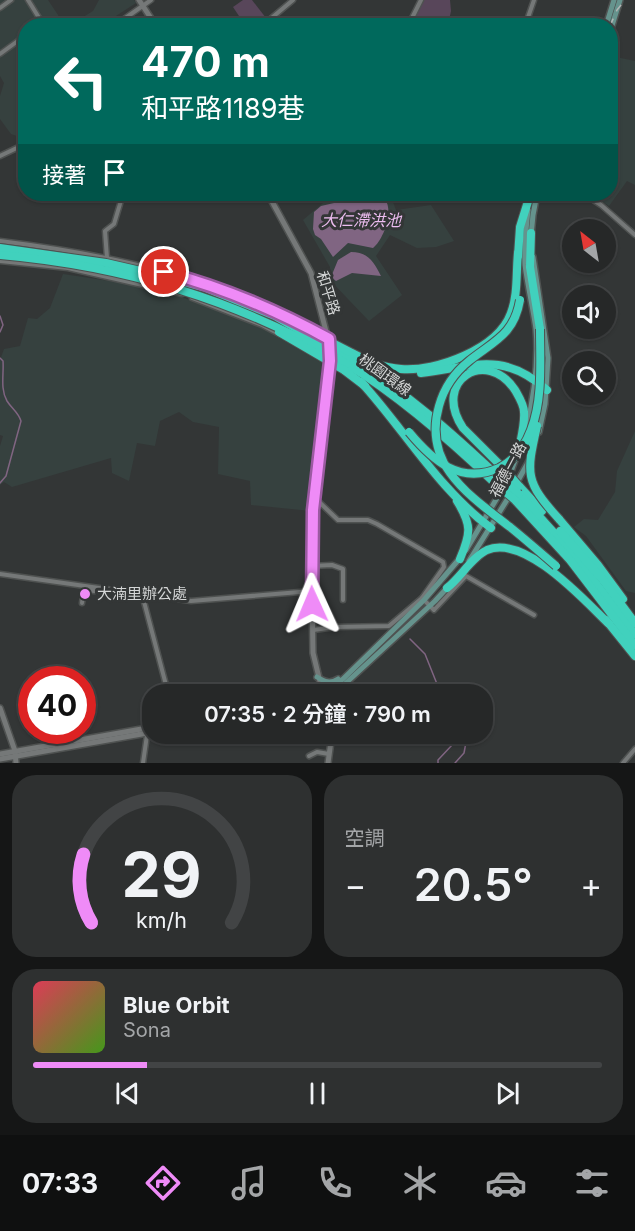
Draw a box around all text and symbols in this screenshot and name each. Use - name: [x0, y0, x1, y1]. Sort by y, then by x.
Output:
- text: 470 m: [141, 36, 270, 87]
- icon: left: [42, 42, 120, 120]
- text: 和平路1189巷: [141, 92, 304, 125]
- icon: arrive: [98, 156, 131, 189]
- text: 接著: [42, 162, 86, 188]
- water label: 大仁滯洪池: [321, 210, 403, 230]
- north arrow: [562, 219, 616, 273]
- map controls: [562, 219, 616, 405]
- pin: [138, 246, 189, 297]
- icon: arrive: [147, 255, 180, 288]
- street label: 和平路: [313, 269, 344, 317]
- button: sound: [562, 285, 616, 339]
- street label: 桃園環線: [355, 349, 415, 400]
- button: search: [562, 351, 616, 405]
- street label: 福德一路: [485, 439, 530, 501]
- position arrow: [280, 572, 344, 636]
- place label: 大湳里辦公處: [97, 584, 187, 603]
- marker: 大湳里辦公處: [78, 587, 92, 601]
- speed limit sign: 40: [18, 666, 96, 744]
- text: 07:35 · 2 分鐘 · 790 m: [204, 701, 431, 727]
- text: 空調: [345, 826, 385, 850]
- text: 29: [122, 837, 202, 912]
- text: 20.5°: [414, 857, 533, 912]
- text: −: [345, 865, 366, 905]
- text: +: [580, 865, 602, 905]
- text: km/h: [136, 907, 187, 933]
- text: Blue Orbit: [123, 992, 230, 1018]
- text: Sona: [123, 1018, 171, 1042]
- icon: previous: [111, 1077, 144, 1110]
- icon: pause: [301, 1077, 334, 1110]
- icon: next: [491, 1077, 524, 1110]
- icon: directions: [142, 1162, 184, 1204]
- icon: music: [228, 1162, 270, 1204]
- icon: phone: [314, 1162, 356, 1204]
- icon: climate: [399, 1162, 441, 1204]
- icon: car: [485, 1162, 527, 1204]
- icon: filters: [571, 1162, 613, 1204]
- text: 07:33: [22, 1167, 98, 1200]

